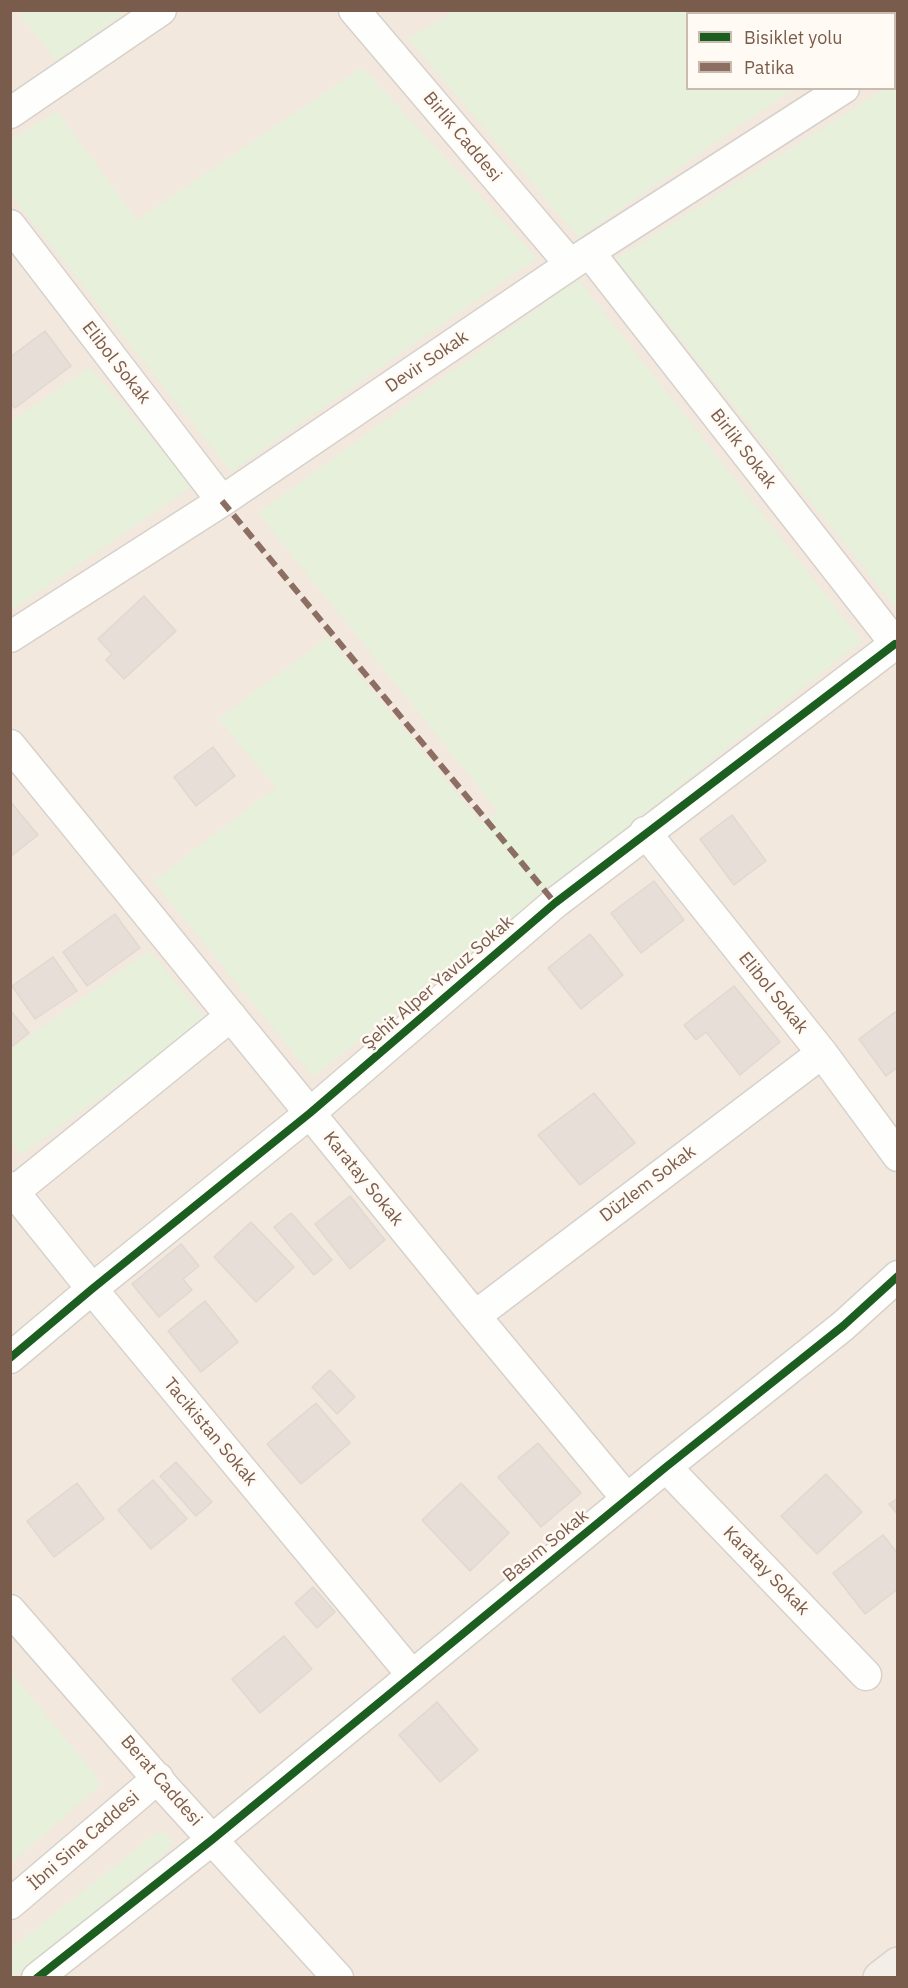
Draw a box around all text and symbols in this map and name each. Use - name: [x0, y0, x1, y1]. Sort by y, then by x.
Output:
- legend: [686, 12, 896, 90]
- text: Bisiklet yolu: [744, 26, 842, 49]
- text: Patika: [744, 56, 794, 79]
- street label: Birlik Caddesi: [418, 88, 506, 186]
- street label: Elibol Sokak: [77, 318, 155, 408]
- street label: Devir Sokak: [382, 326, 472, 398]
- street label: Birlik Sokak: [705, 405, 781, 493]
- street label: Şehit Alper Yavuz Sokak: [358, 911, 518, 1055]
- street label: Elibol Sokak: [734, 948, 812, 1038]
- street label: Karatay Sokak: [318, 1128, 408, 1230]
- street label: Düzlem Sokak: [596, 1141, 700, 1227]
- street label: Tacikistan Sokak: [159, 1374, 261, 1490]
- street label: Basım Sokak: [499, 1505, 593, 1587]
- street label: Karatay Sokak: [718, 1522, 814, 1620]
- street label: Berat Caddesi: [116, 1731, 206, 1831]
- street label: İbni Sina Caddesi: [24, 1787, 144, 1895]

